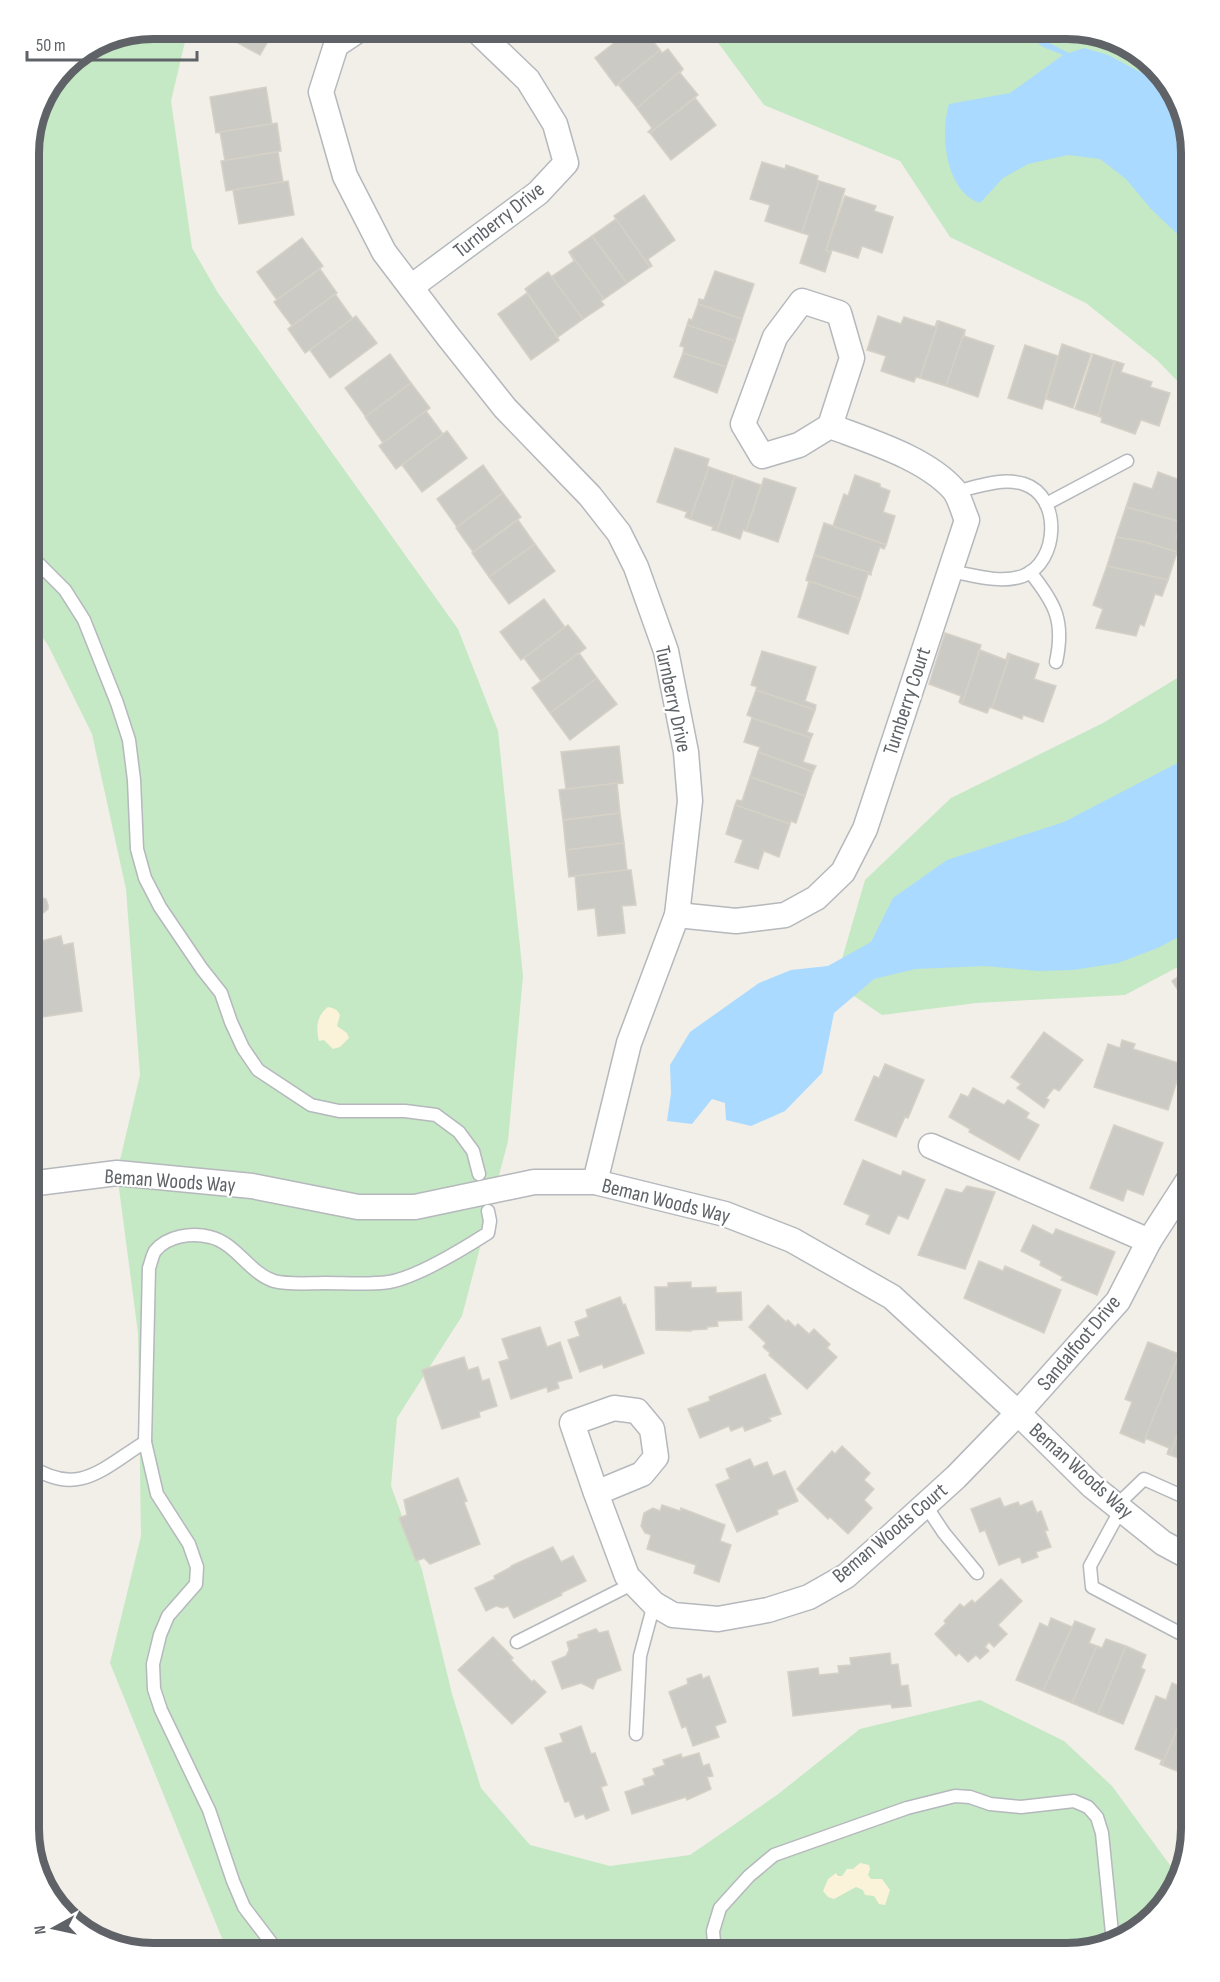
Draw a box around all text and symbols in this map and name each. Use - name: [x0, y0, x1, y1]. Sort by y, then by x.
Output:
- scale bar: [27, 24, 196, 62]
- text: 50 m: [36, 35, 66, 56]
- street label: Turnberry Drive: [449, 177, 549, 263]
- street label: Turnberry Drive: [650, 643, 696, 755]
- street label: Turnberry Court: [878, 644, 936, 758]
- street label: Beman Woods Way: [104, 1164, 236, 1198]
- street label: Beman Woods Way: [599, 1173, 733, 1229]
- street label: Sandalfoot Drive: [1032, 1290, 1126, 1396]
- street label: Beman Woods Way: [1024, 1418, 1138, 1524]
- street label: Beman Woods Court: [827, 1478, 953, 1588]
- north arrow: [24, 1898, 84, 1958]
- text: N: [31, 1924, 51, 1935]

